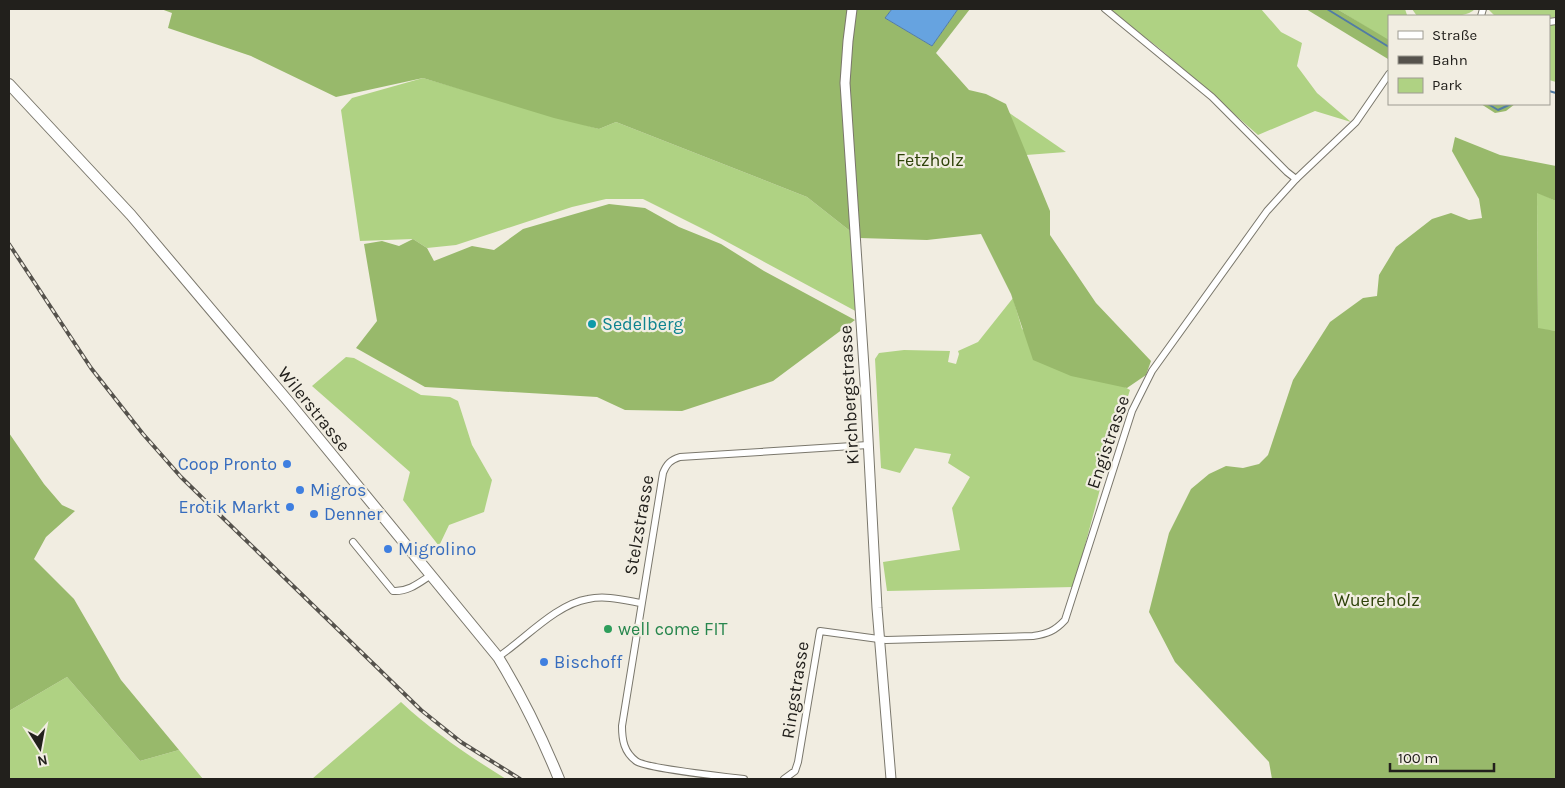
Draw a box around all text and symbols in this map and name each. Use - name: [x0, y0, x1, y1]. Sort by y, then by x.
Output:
- legend: [1388, 15, 1550, 105]
- text: Straße: [1432, 26, 1477, 44]
- text: Bahn: [1432, 51, 1468, 69]
- text: Park: [1432, 76, 1462, 94]
- park label: Fetzholz: [896, 149, 964, 171]
- place label: Sedelberg: [602, 313, 683, 335]
- marker: Sedelberg: [586, 318, 598, 330]
- street label: Kirchbergstrasse: [834, 324, 864, 466]
- street label: Wilerstrasse: [273, 362, 355, 456]
- street label: Engistrasse: [1082, 392, 1134, 492]
- place label: Coop Pronto: [178, 453, 277, 475]
- marker: Coop Pronto: [281, 458, 293, 470]
- street label: Stelzstrasse: [619, 473, 659, 577]
- place label: Migros: [310, 479, 367, 501]
- marker: Migros: [294, 484, 306, 496]
- place label: Erotik Markt: [178, 496, 280, 518]
- marker: Erotik Markt: [284, 501, 296, 513]
- place label: Denner: [324, 503, 383, 525]
- marker: Denner: [308, 508, 320, 520]
- place label: Migrolino: [398, 538, 476, 560]
- marker: Migrolino: [382, 543, 394, 555]
- park label: Wuereholz: [1334, 589, 1420, 611]
- place label: well come FIT: [618, 618, 728, 640]
- marker: well come FIT: [602, 623, 614, 635]
- street label: Ringstrasse: [776, 640, 814, 740]
- place label: Bischoff: [554, 651, 623, 673]
- marker: Bischoff: [538, 656, 550, 668]
- north arrow: [15, 723, 65, 773]
- scale bar: [1390, 740, 1494, 772]
- text: 100 m: [1398, 749, 1438, 767]
- text: N: [36, 751, 49, 770]

